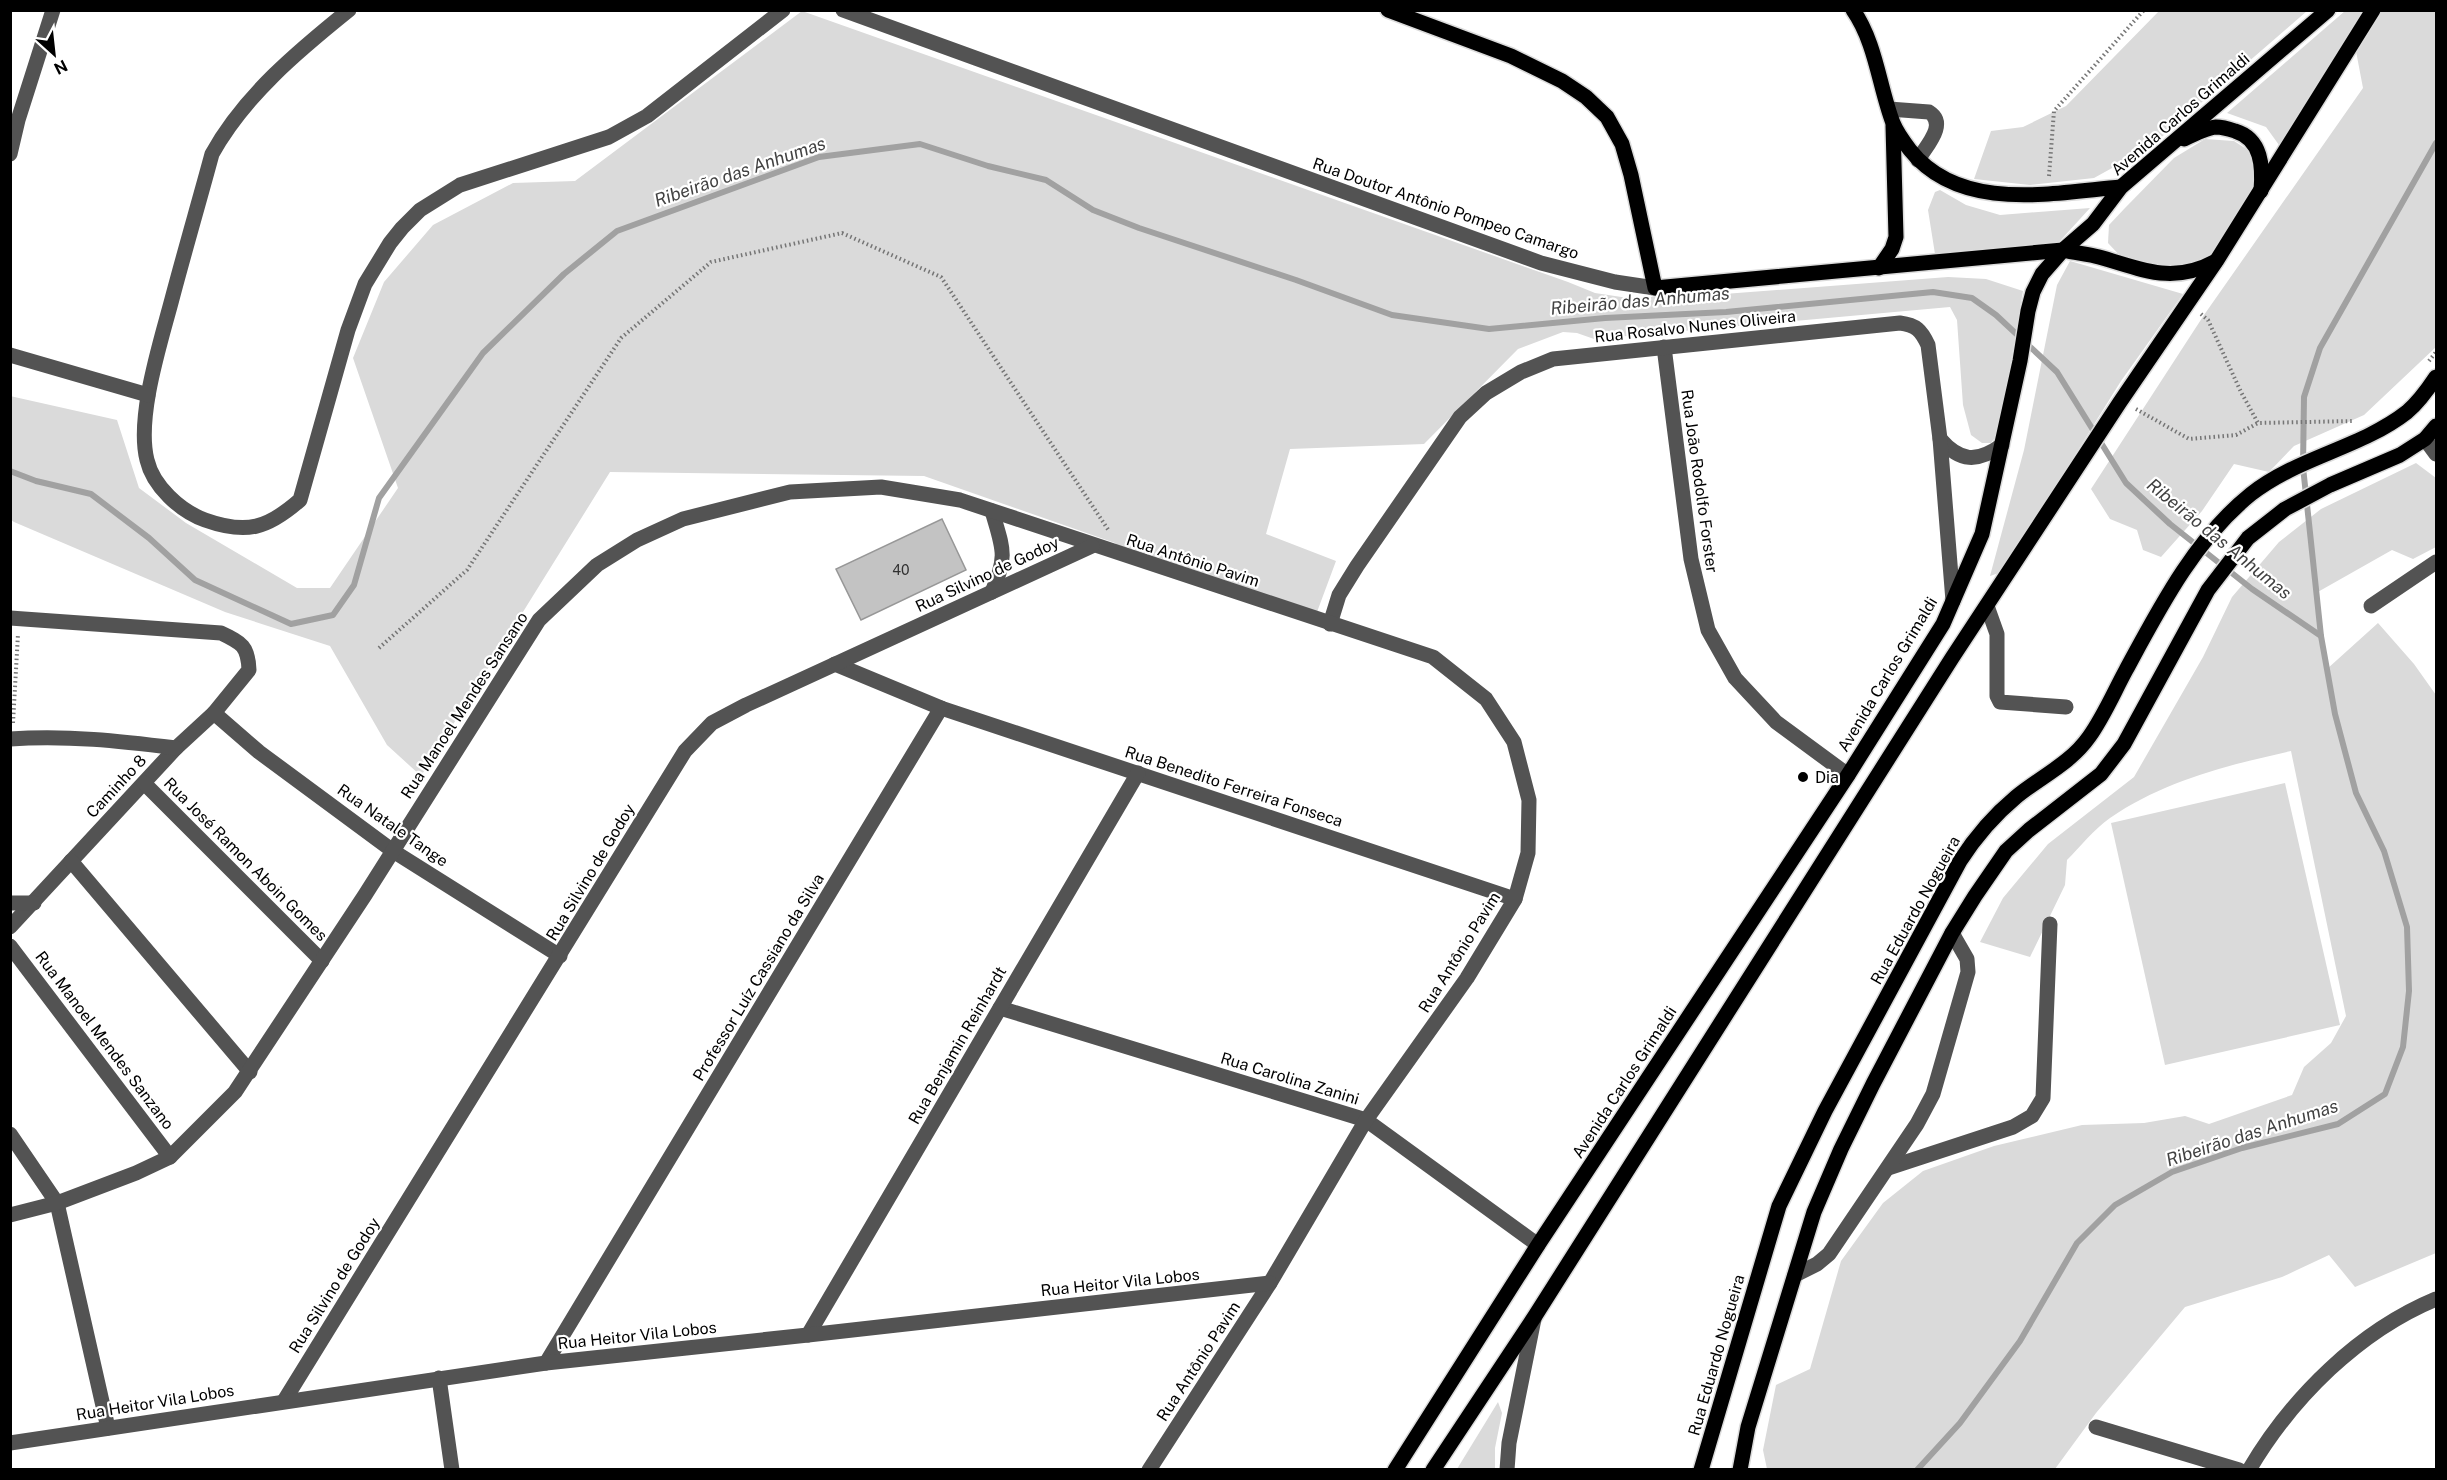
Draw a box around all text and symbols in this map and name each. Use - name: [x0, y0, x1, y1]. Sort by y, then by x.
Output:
- north arrow: [24, 24, 84, 84]
- street label: Avenida Carlos Grimaldi: [2107, 49, 2253, 180]
- text: N: [51, 56, 70, 78]
- water label: Ribeirão das Anhumas: [651, 132, 828, 211]
- street label: Rua Doutor Antônio Pompeo Camargo: [1310, 154, 1581, 263]
- water label: Ribeirão das Anhumas: [1550, 282, 1731, 319]
- street label: Rua Rosalvo Nunes Oliveira: [1593, 306, 1797, 347]
- street label: Rua João Rodolfo Forster: [1677, 388, 1722, 574]
- water label: Ribeirão das Anhumas: [2143, 474, 2296, 603]
- street label: Rua Antônio Pavim: [1124, 530, 1262, 591]
- street label: Rua Silvino de Godoy: [912, 533, 1062, 616]
- house number: 40: [892, 562, 910, 578]
- street label: Avenida Carlos Grimaldi: [1834, 594, 1941, 755]
- street label: Rua Manoel Mendes Sansano: [397, 608, 532, 802]
- street label: Rua Benedito Ferreira Fonseca: [1123, 742, 1345, 831]
- street label: Caminho 8: [82, 751, 150, 822]
- place label: Dia: [1815, 768, 1839, 787]
- marker: Dia: [1796, 770, 1810, 784]
- street label: Rua José Ramon Aboin Gomes: [160, 774, 331, 945]
- street label: Rua Natale Tange: [334, 780, 452, 871]
- street label: Rua Silvino de Godoy: [542, 800, 639, 944]
- street label: Rua Eduardo Nogueira: [1867, 833, 1964, 988]
- street label: Professor Luíz Cassiano da Silva: [689, 870, 828, 1084]
- street label: Rua Antônio Pavim: [1415, 888, 1504, 1016]
- street label: Rua Manoel Mendes Sanzano: [31, 947, 178, 1133]
- street label: Rua Benjamin Reinhardt: [905, 963, 1010, 1127]
- street label: Avenida Carlos Grimaldi: [1568, 1003, 1681, 1162]
- street label: Rua Carolina Zanini: [1218, 1048, 1362, 1109]
- water label: Ribeirão das Anhumas: [2163, 1095, 2341, 1170]
- street label: Rua Silvino de Godoy: [285, 1214, 384, 1357]
- street label: Rua Heitor Vila Lobos: [1040, 1265, 1200, 1300]
- street label: Rua Eduardo Nogueira: [1684, 1272, 1749, 1438]
- street label: Rua Antônio Pavim: [1153, 1298, 1244, 1425]
- street label: Rua Heitor Vila Lobos: [557, 1318, 717, 1353]
- street label: Rua Heitor Vila Lobos: [75, 1381, 235, 1424]

